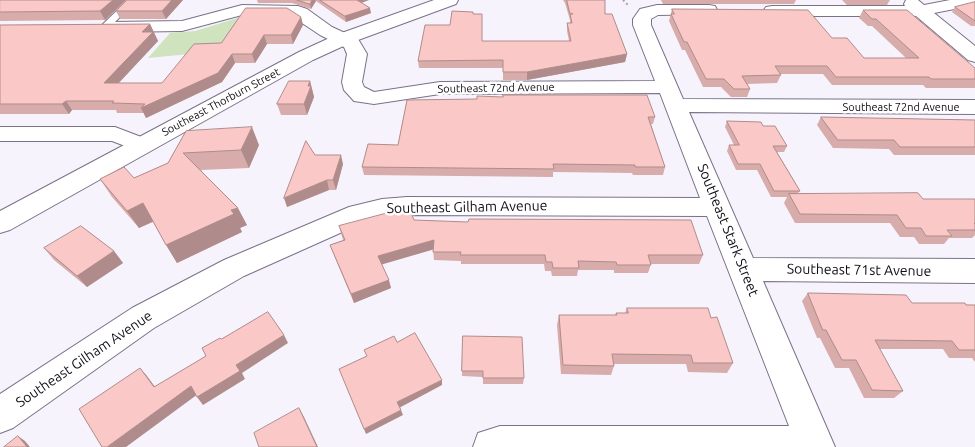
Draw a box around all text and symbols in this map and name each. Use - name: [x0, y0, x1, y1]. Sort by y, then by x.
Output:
- street label: Southeast Thorburn Street: [160, 65, 282, 139]
- street label: Southeast 72nd Avenue: [437, 80, 555, 96]
- street label: Southeast 72nd Avenue: [842, 100, 960, 114]
- street label: Southeast Stark Street: [694, 161, 762, 299]
- street label: Southeast Gilham Avenue: [387, 197, 547, 217]
- street label: Southeast 71st Avenue: [787, 260, 931, 280]
- street label: Southeast Gilham Avenue: [13, 307, 155, 411]

